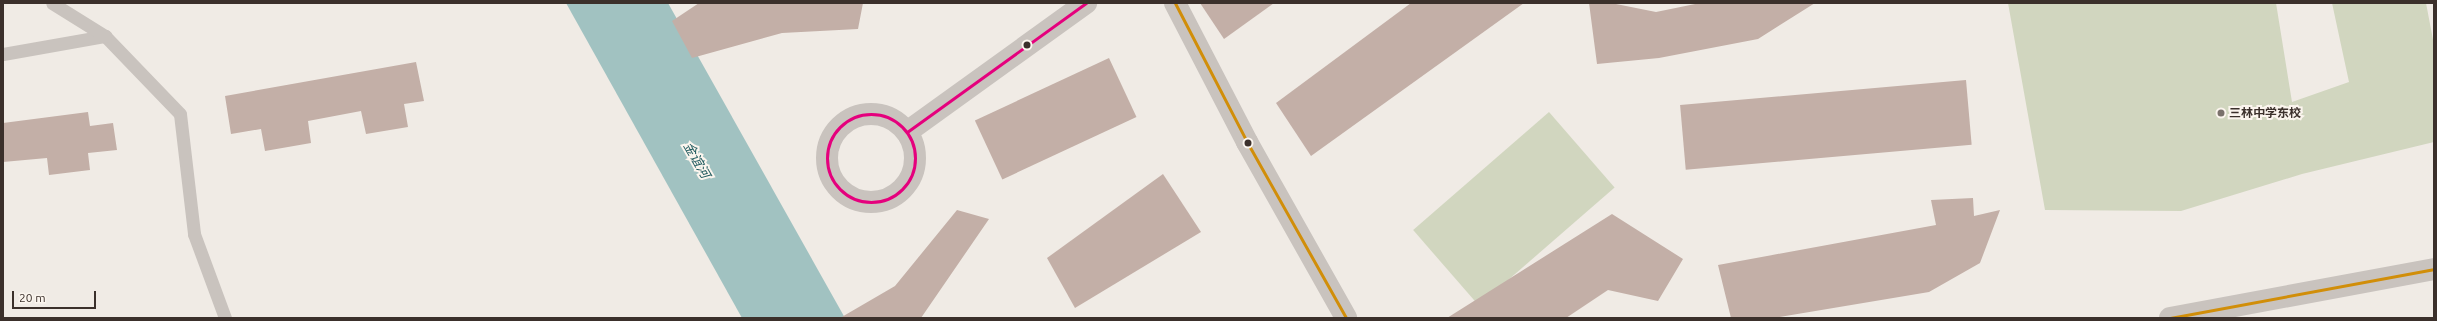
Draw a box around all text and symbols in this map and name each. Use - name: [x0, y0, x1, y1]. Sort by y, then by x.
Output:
- unlabelled marker: [1022, 40, 1032, 50]
- place label: 三林中学东校: [2229, 106, 2301, 120]
- marker: 三林中学东校: [2216, 108, 2226, 118]
- unlabelled marker: [1243, 138, 1253, 148]
- water label: 金谊河: [680, 139, 714, 181]
- scale bar: [14, 283, 98, 309]
- text: 20 m: [19, 291, 46, 304]

